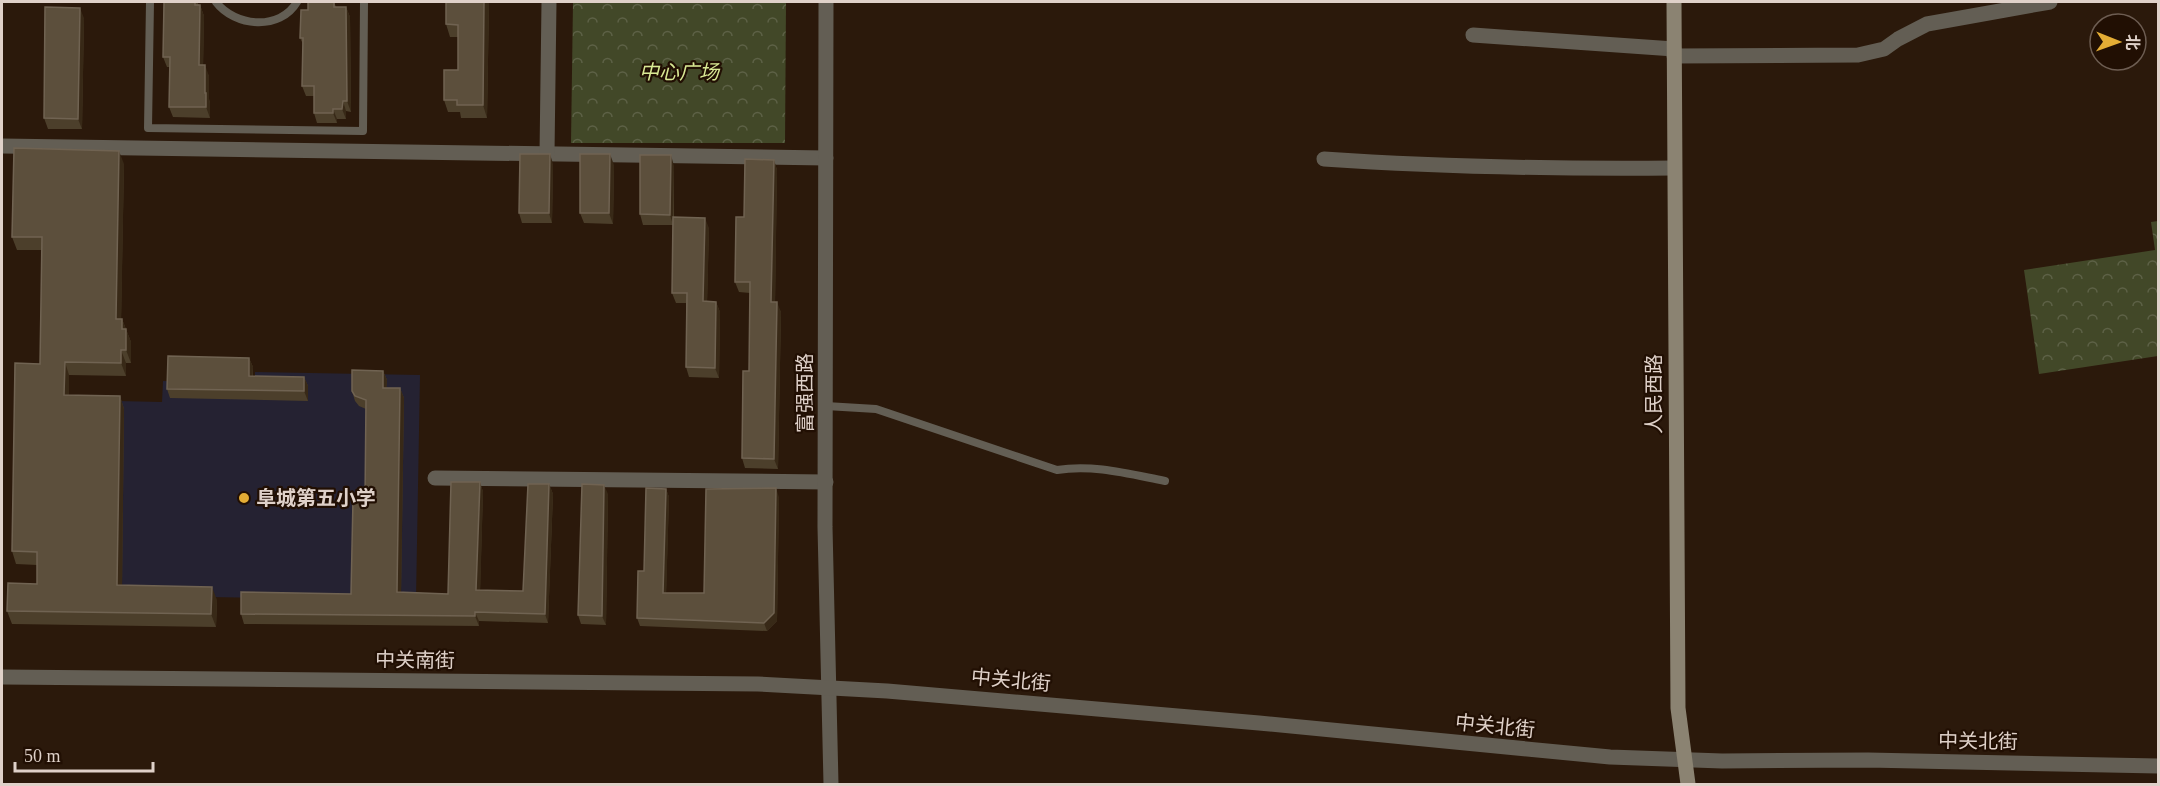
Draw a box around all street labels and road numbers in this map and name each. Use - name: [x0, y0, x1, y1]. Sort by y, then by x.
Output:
- street label: 富强西路: [794, 353, 816, 433]
- street label: 人民西路: [1643, 354, 1665, 434]
- street label: 中关南街: [375, 648, 455, 672]
- street label: 中关北街: [970, 666, 1052, 694]
- street label: 中关北街: [1454, 711, 1536, 741]
- street label: 中关北街: [1938, 729, 2018, 753]

